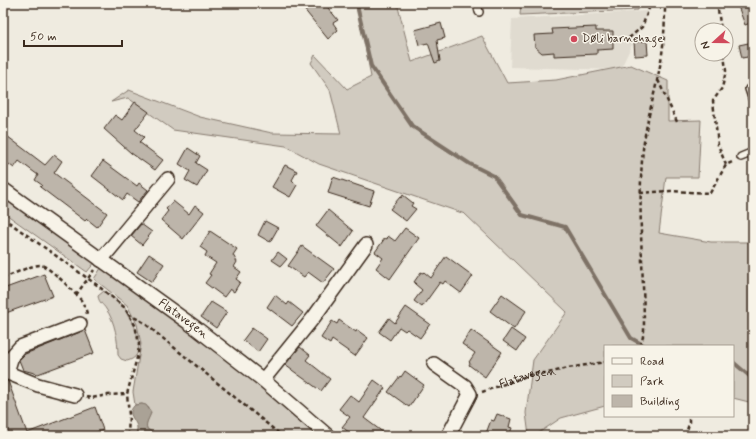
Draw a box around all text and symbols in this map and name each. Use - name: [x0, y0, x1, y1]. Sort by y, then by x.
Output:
- scale bar: [24, 22, 122, 48]
- north arrow: [694, 22, 734, 62]
- text: 50 m: [30, 29, 57, 45]
- place label: Døli barnehage: [582, 31, 663, 48]
- marker: Døli barnehage: [569, 34, 579, 44]
- text: N: [698, 39, 713, 51]
- street label: Flatavegen: [155, 295, 212, 343]
- legend: [604, 345, 734, 417]
- text: Road: [640, 354, 664, 370]
- street label: Flatavegen: [497, 363, 558, 393]
- text: Park: [640, 374, 664, 390]
- text: Building: [640, 394, 680, 411]

